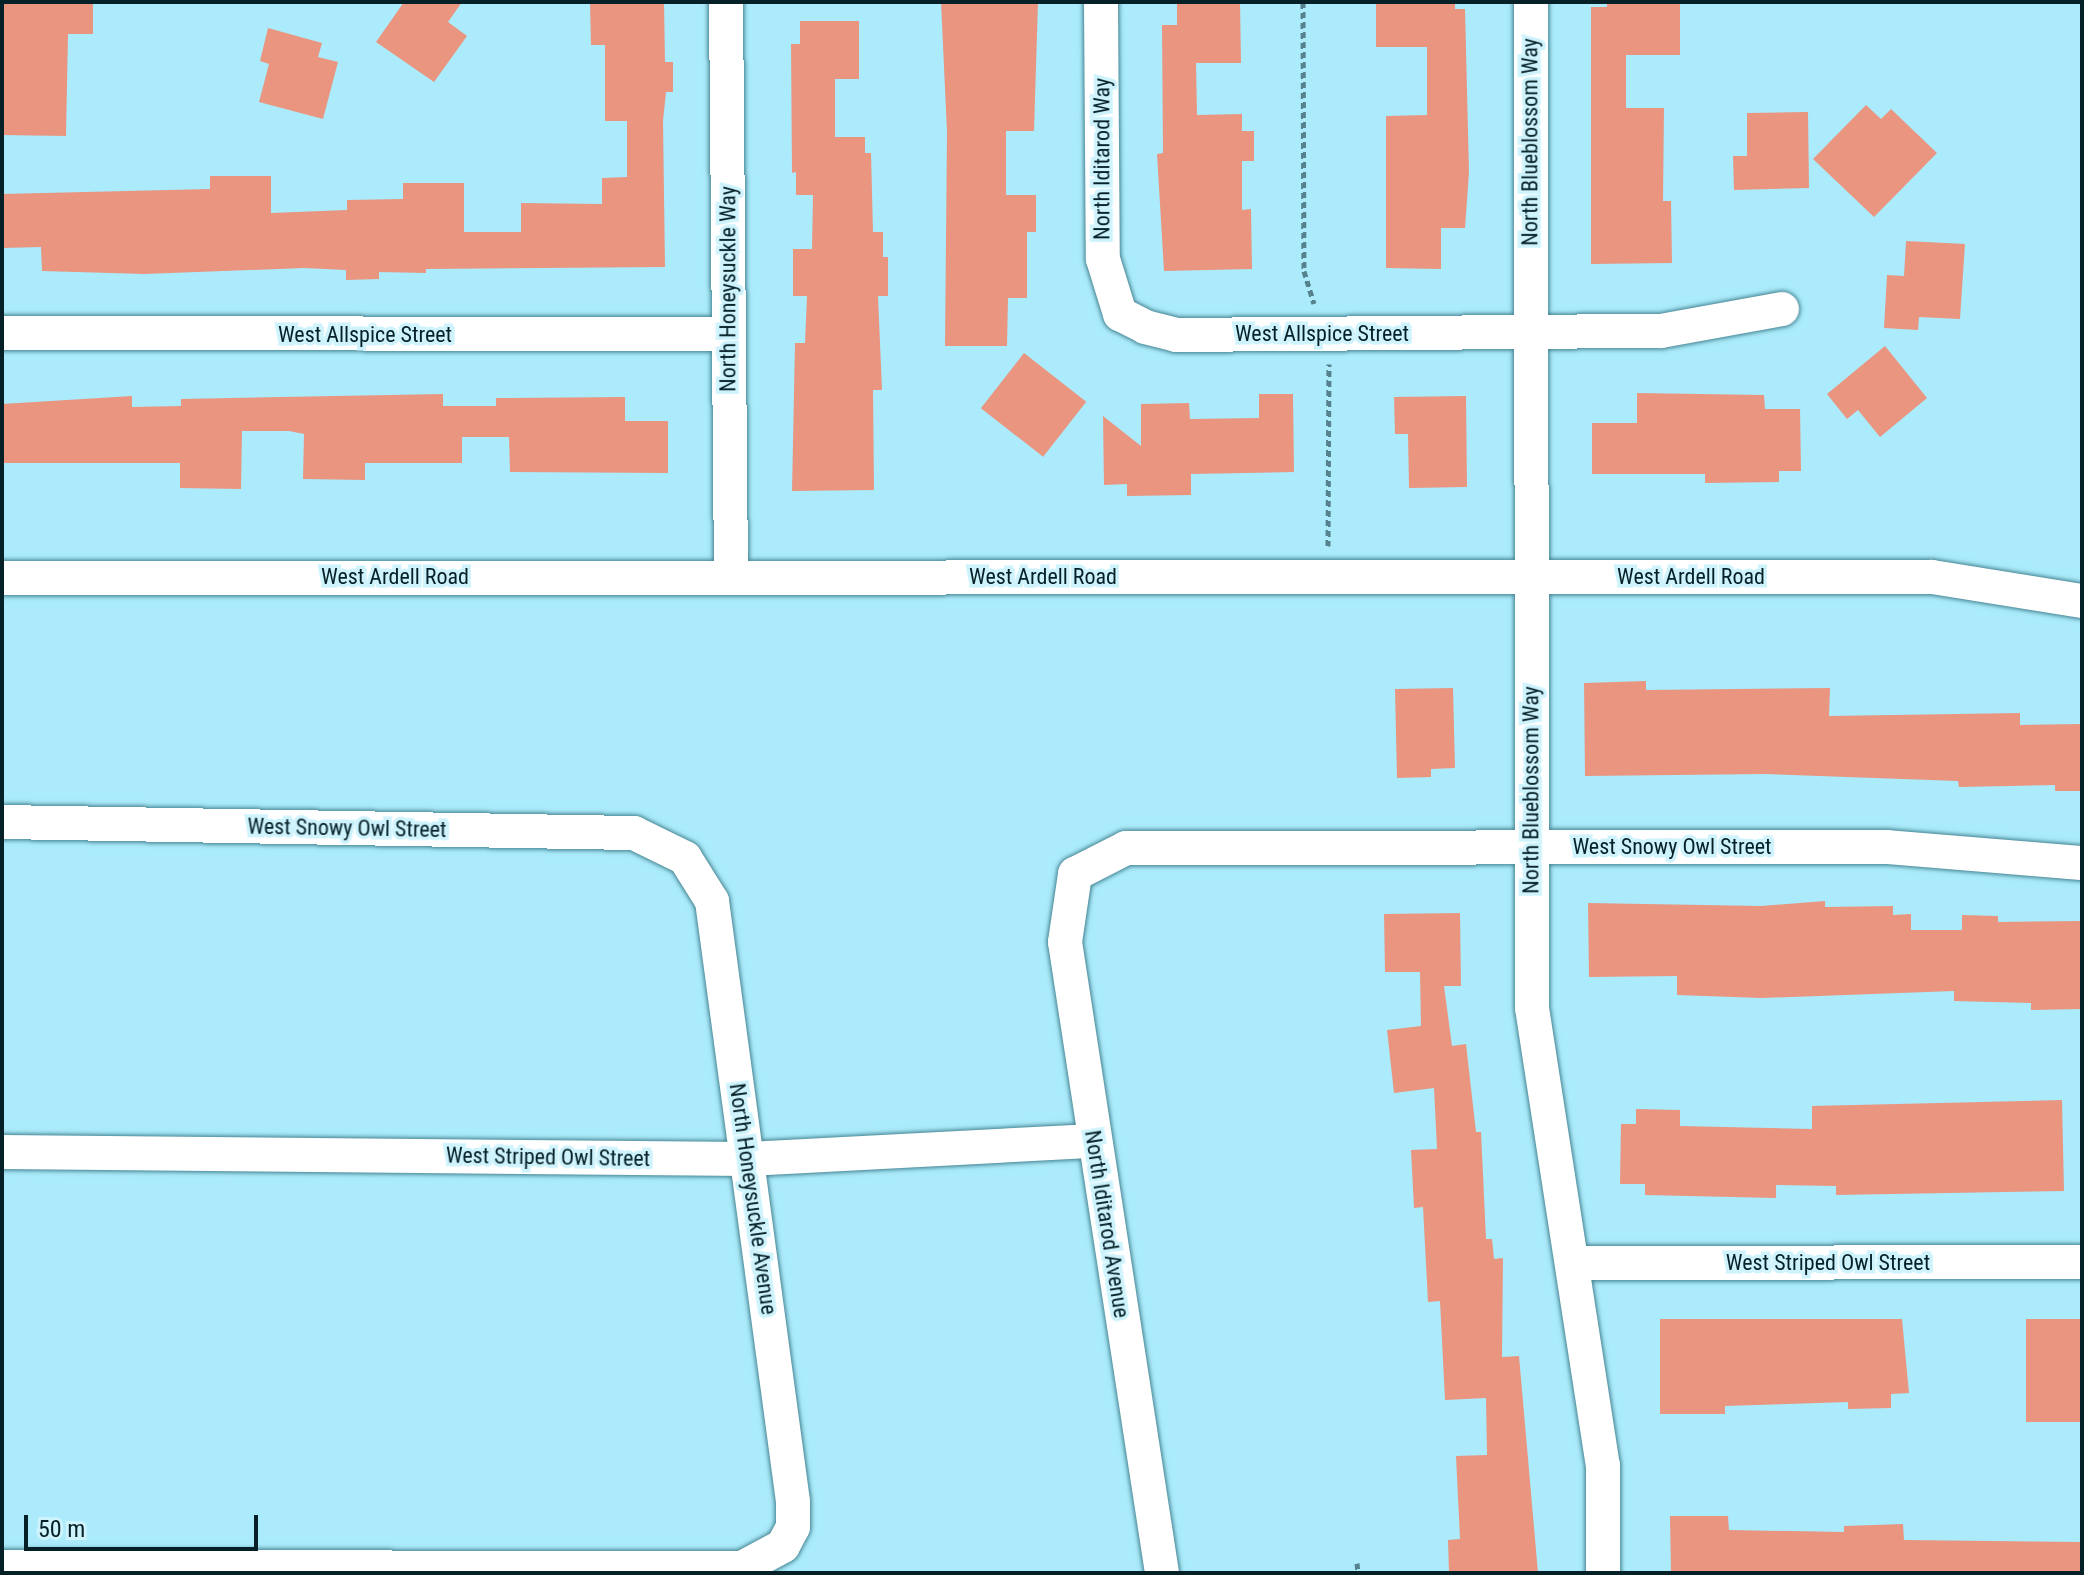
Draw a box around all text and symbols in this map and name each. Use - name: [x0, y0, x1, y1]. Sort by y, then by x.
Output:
- street label: North Blueblossom Way: [1517, 38, 1543, 246]
- street label: North Iditarod Way: [1089, 78, 1115, 240]
- street label: North Honeysuckle Way: [715, 186, 741, 392]
- street label: West Allspice Street: [1235, 321, 1409, 347]
- street label: West Allspice Street: [278, 322, 452, 348]
- street label: West Ardell Road: [321, 564, 469, 590]
- street label: West Ardell Road: [969, 564, 1117, 590]
- street label: West Ardell Road: [1617, 564, 1765, 590]
- street label: North Blueblossom Way: [1518, 686, 1544, 894]
- street label: West Snowy Owl Street: [247, 813, 447, 843]
- street label: West Snowy Owl Street: [1572, 834, 1772, 860]
- street label: North Honeysuckle Avenue: [724, 1082, 782, 1316]
- street label: North Iditarod Avenue: [1079, 1128, 1135, 1320]
- street label: West Striped Owl Street: [446, 1142, 650, 1172]
- street label: West Striped Owl Street: [1726, 1250, 1930, 1276]
- scale bar: [28, 1499, 262, 1549]
- text: 50 m: [38, 1515, 85, 1543]

